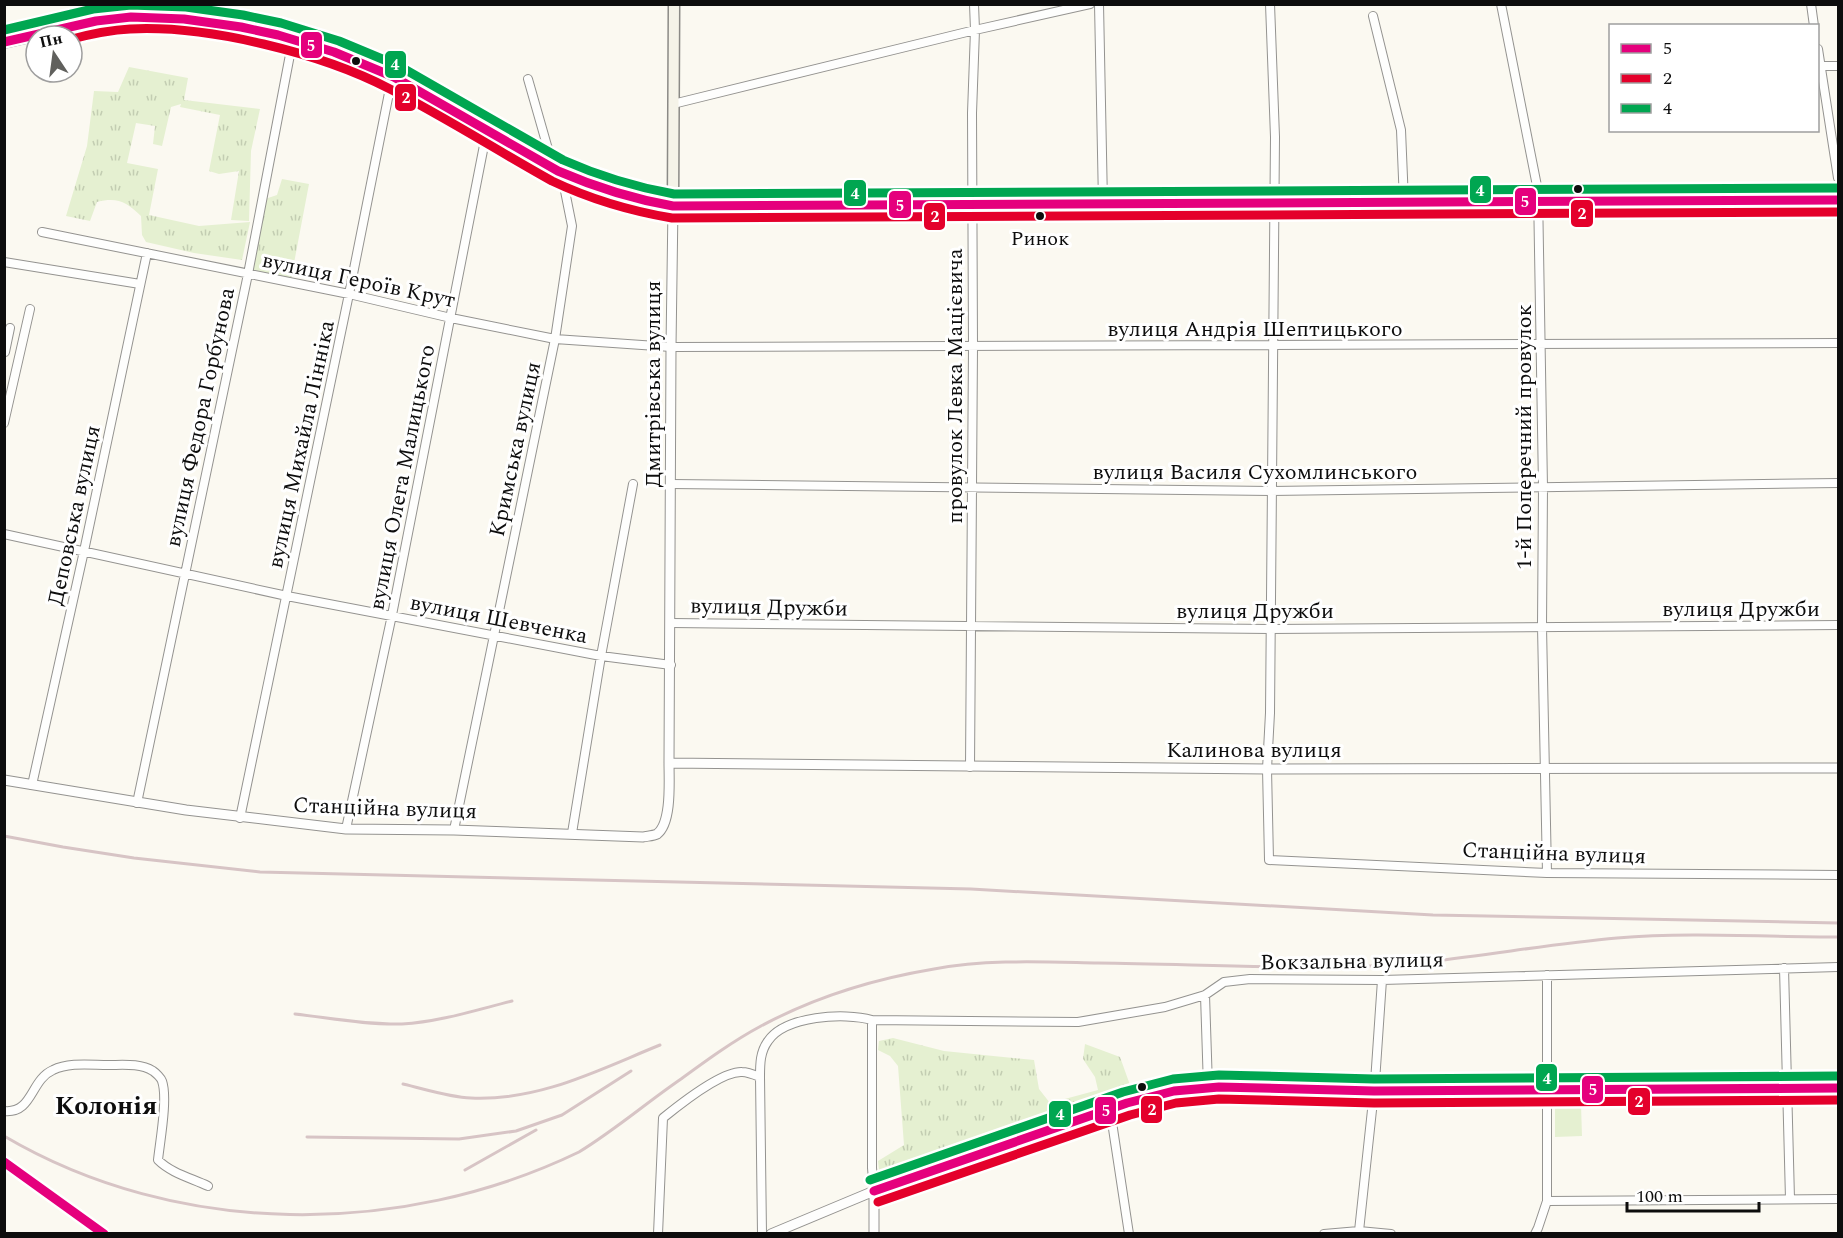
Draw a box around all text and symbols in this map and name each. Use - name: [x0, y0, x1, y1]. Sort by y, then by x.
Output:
- north arrow: [24, 24, 84, 84]
- legend: [1609, 24, 1819, 132]
- text: Пн: [37, 26, 65, 55]
- line badge: 5: [300, 31, 323, 59]
- text: 5: [307, 34, 315, 58]
- text: 5: [1663, 35, 1672, 62]
- line badge: 4: [384, 50, 407, 79]
- text: 4: [391, 53, 400, 77]
- unlabelled marker: [350, 55, 362, 67]
- text: 2: [1663, 65, 1672, 92]
- line badge: 2: [394, 83, 417, 112]
- text: 2: [402, 86, 411, 110]
- text: 4: [1663, 95, 1672, 122]
- line badge: 4: [1469, 175, 1492, 204]
- line badge: 4: [843, 179, 867, 207]
- text: 4: [1476, 179, 1485, 203]
- text: 4: [851, 182, 860, 206]
- unlabelled marker: [1572, 183, 1584, 195]
- line badge: 5: [1514, 187, 1537, 216]
- line badge: 5: [888, 190, 912, 219]
- text: 5: [1521, 190, 1529, 214]
- text: 5: [896, 194, 904, 218]
- line badge: 2: [1570, 199, 1594, 228]
- line badge: 2: [923, 202, 946, 231]
- text: 2: [1578, 202, 1587, 226]
- text: 2: [931, 205, 940, 229]
- marker: Ринок: [1034, 210, 1046, 222]
- place label: Ринок: [1011, 224, 1069, 254]
- street label: вулиця Героїв Крут: [259, 244, 459, 317]
- street label: провулок Левка Мацієвича: [939, 248, 972, 524]
- street label: Дмитрівська вулиця: [637, 280, 670, 488]
- street label: вулиця Федора Горбунова: [157, 284, 244, 550]
- street label: 1-й Поперечний провулок: [1508, 304, 1541, 570]
- street label: вулиця Андрія Шептицького: [1107, 313, 1403, 346]
- street label: вулиця Михайла Лінніка: [259, 317, 344, 571]
- street label: вулиця Олега Малицького: [361, 342, 444, 613]
- street label: Кримська вулиця: [481, 359, 550, 540]
- street label: Деповська вулиця: [39, 422, 110, 608]
- street label: вулиця Василя Сухомлинського: [1093, 456, 1417, 489]
- street label: вулиця Шевченка: [407, 586, 591, 653]
- street label: вулиця Дружби: [690, 590, 848, 625]
- street label: вулиця Дружби: [1662, 593, 1820, 626]
- street label: вулиця Дружби: [1176, 595, 1334, 628]
- street label: Калинова вулиця: [1166, 734, 1342, 767]
- street label: Станційна вулиця: [292, 789, 478, 828]
- street label: Станційна вулиця: [1461, 834, 1647, 873]
- street label: Вокзальна вулиця: [1260, 943, 1444, 980]
- line badge: 4: [1535, 1063, 1558, 1092]
- text: 4: [1543, 1067, 1552, 1091]
- line badge: 5: [1581, 1075, 1604, 1104]
- text: 5: [1589, 1078, 1597, 1102]
- unlabelled marker: [1136, 1081, 1148, 1093]
- district label: Колонія: [55, 1086, 157, 1126]
- line badge: 2: [1627, 1087, 1651, 1116]
- text: 2: [1635, 1090, 1644, 1114]
- line badge: 2: [1140, 1095, 1163, 1124]
- line badge: 5: [1094, 1096, 1117, 1125]
- text: 2: [1148, 1098, 1157, 1122]
- text: 5: [1102, 1099, 1110, 1123]
- line badge: 4: [1048, 1100, 1072, 1128]
- text: 4: [1056, 1103, 1065, 1127]
- scale bar: [1627, 1175, 1759, 1213]
- text: 100 m: [1636, 1183, 1683, 1210]

